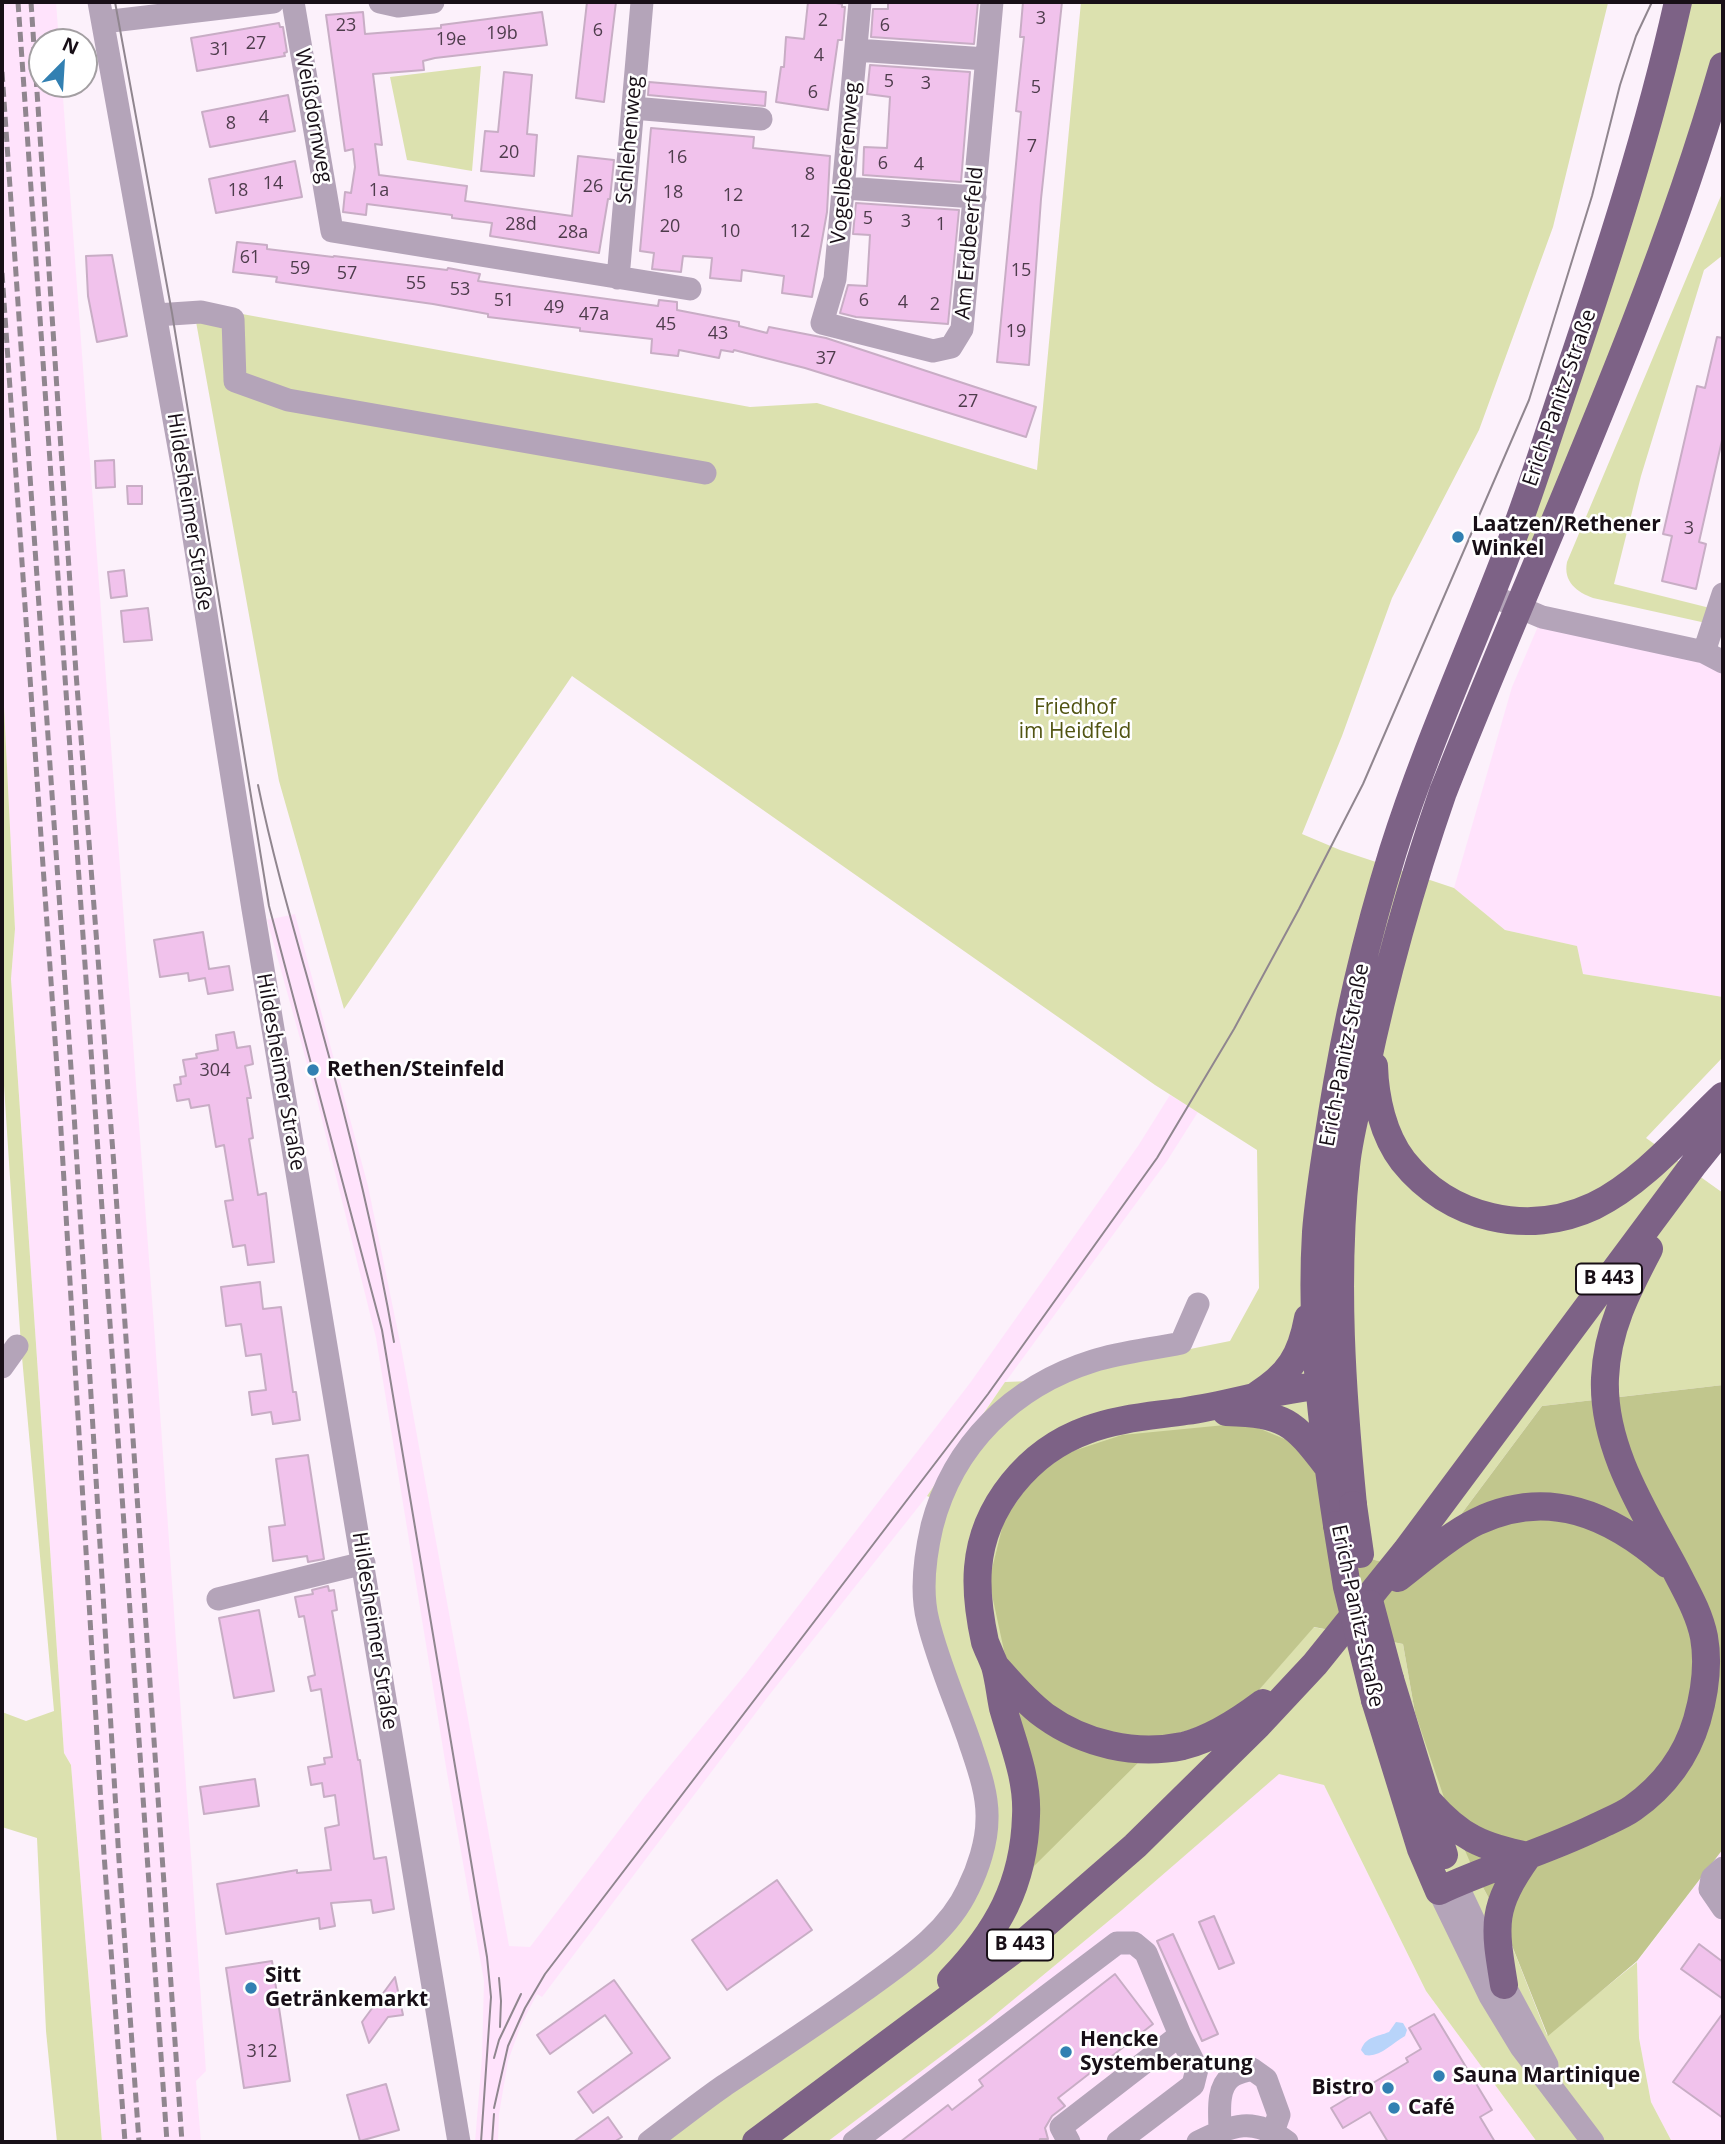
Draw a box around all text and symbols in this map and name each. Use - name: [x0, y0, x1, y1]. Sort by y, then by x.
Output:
- house number: 3: [1036, 8, 1046, 30]
- house number: 2: [818, 10, 828, 32]
- house number: 23: [336, 15, 356, 37]
- house number: 6: [880, 15, 890, 37]
- house number: 6: [593, 20, 603, 42]
- house number: 19b: [486, 23, 518, 45]
- north arrow: [28, 28, 98, 98]
- house number: 19e: [436, 29, 466, 51]
- text: N: [58, 31, 83, 61]
- house number: 27: [246, 33, 266, 55]
- house number: 31: [210, 39, 230, 61]
- house number: 4: [814, 45, 824, 67]
- street label: Weißdornweg: [289, 47, 337, 185]
- house number: 5: [884, 71, 894, 93]
- house number: 3: [921, 73, 931, 95]
- street label: Schlehenweg: [612, 75, 648, 205]
- house number: 5: [1031, 77, 1041, 99]
- street label: Vogelbeerenweg: [826, 81, 866, 245]
- house number: 6: [808, 82, 818, 104]
- house number: 4: [259, 107, 269, 129]
- house number: 8: [226, 113, 236, 135]
- house number: 7: [1027, 136, 1037, 158]
- house number: 20: [499, 142, 519, 164]
- house number: 16: [667, 147, 687, 169]
- house number: 6: [878, 153, 888, 175]
- house number: 4: [914, 154, 924, 176]
- house number: 8: [805, 164, 815, 186]
- street label: Am Erdbeerfeld: [951, 166, 989, 320]
- house number: 14: [263, 173, 283, 195]
- house number: 26: [583, 176, 603, 198]
- house number: 18: [228, 180, 248, 202]
- house number: 1a: [369, 180, 389, 202]
- house number: 18: [663, 182, 683, 204]
- house number: 12: [723, 185, 743, 207]
- house number: 5: [863, 208, 873, 230]
- house number: 3: [901, 211, 911, 233]
- house number: 28d: [505, 214, 537, 236]
- house number: 1: [936, 214, 946, 236]
- house number: 20: [660, 216, 680, 238]
- house number: 10: [720, 221, 740, 243]
- house number: 12: [790, 221, 810, 243]
- house number: 28a: [558, 222, 588, 244]
- house number: 61: [240, 247, 260, 269]
- house number: 59: [290, 258, 310, 280]
- house number: 15: [1011, 260, 1031, 282]
- house number: 57: [337, 263, 357, 285]
- house number: 55: [406, 273, 426, 295]
- house number: 53: [450, 279, 470, 301]
- house number: 51: [494, 290, 514, 312]
- house number: 6: [859, 290, 869, 312]
- house number: 4: [898, 292, 908, 314]
- house number: 2: [930, 294, 940, 316]
- house number: 49: [544, 297, 564, 319]
- house number: 47a: [579, 304, 609, 326]
- street label: Erich-Panitz-Straße: [1518, 306, 1602, 490]
- house number: 45: [656, 314, 676, 336]
- house number: 19: [1006, 321, 1026, 343]
- house number: 43: [708, 323, 728, 345]
- house number: 37: [816, 348, 836, 370]
- house number: 27: [958, 391, 978, 413]
- street label: Hildesheimer Straße: [161, 411, 217, 613]
- place label: Laatzen/Rethener Winkel: [1472, 512, 1661, 562]
- house number: 3: [1684, 518, 1694, 540]
- marker: Laatzen/Rethener Winkel: [1450, 529, 1466, 545]
- park label: Friedhof im Heidfeld: [1019, 695, 1131, 745]
- street label: Erich-Panitz-Straße: [1315, 961, 1375, 1149]
- street label: Hildesheimer Straße: [250, 971, 310, 1173]
- place label: Rethen/Steinfeld: [327, 1057, 505, 1083]
- house number: 304: [200, 1060, 230, 1082]
- marker: Rethen/Steinfeld: [305, 1062, 321, 1078]
- road number: B 443: [1576, 1264, 1642, 1294]
- street label: Erich-Panitz-Straße: [1325, 1522, 1389, 1710]
- street label: Hildesheimer Straße: [346, 1530, 402, 1732]
- road number: B 443: [987, 1929, 1053, 1960]
- place label: Sitt Getränkemarkt: [265, 1963, 428, 2013]
- marker: Sitt Getränkemarkt: [243, 1980, 259, 1996]
- place label: Hencke Systemberatung: [1080, 2027, 1253, 2077]
- house number: 312: [247, 2041, 277, 2063]
- marker: Hencke Systemberatung: [1058, 2044, 1074, 2060]
- place label: Sauna Martinique: [1453, 2063, 1640, 2089]
- marker: Sauna Martinique: [1431, 2068, 1447, 2084]
- place label: Bistro: [1311, 2075, 1374, 2101]
- marker: Bistro: [1380, 2080, 1396, 2096]
- place label: Café: [1408, 2095, 1455, 2121]
- marker: Café: [1386, 2100, 1402, 2116]

